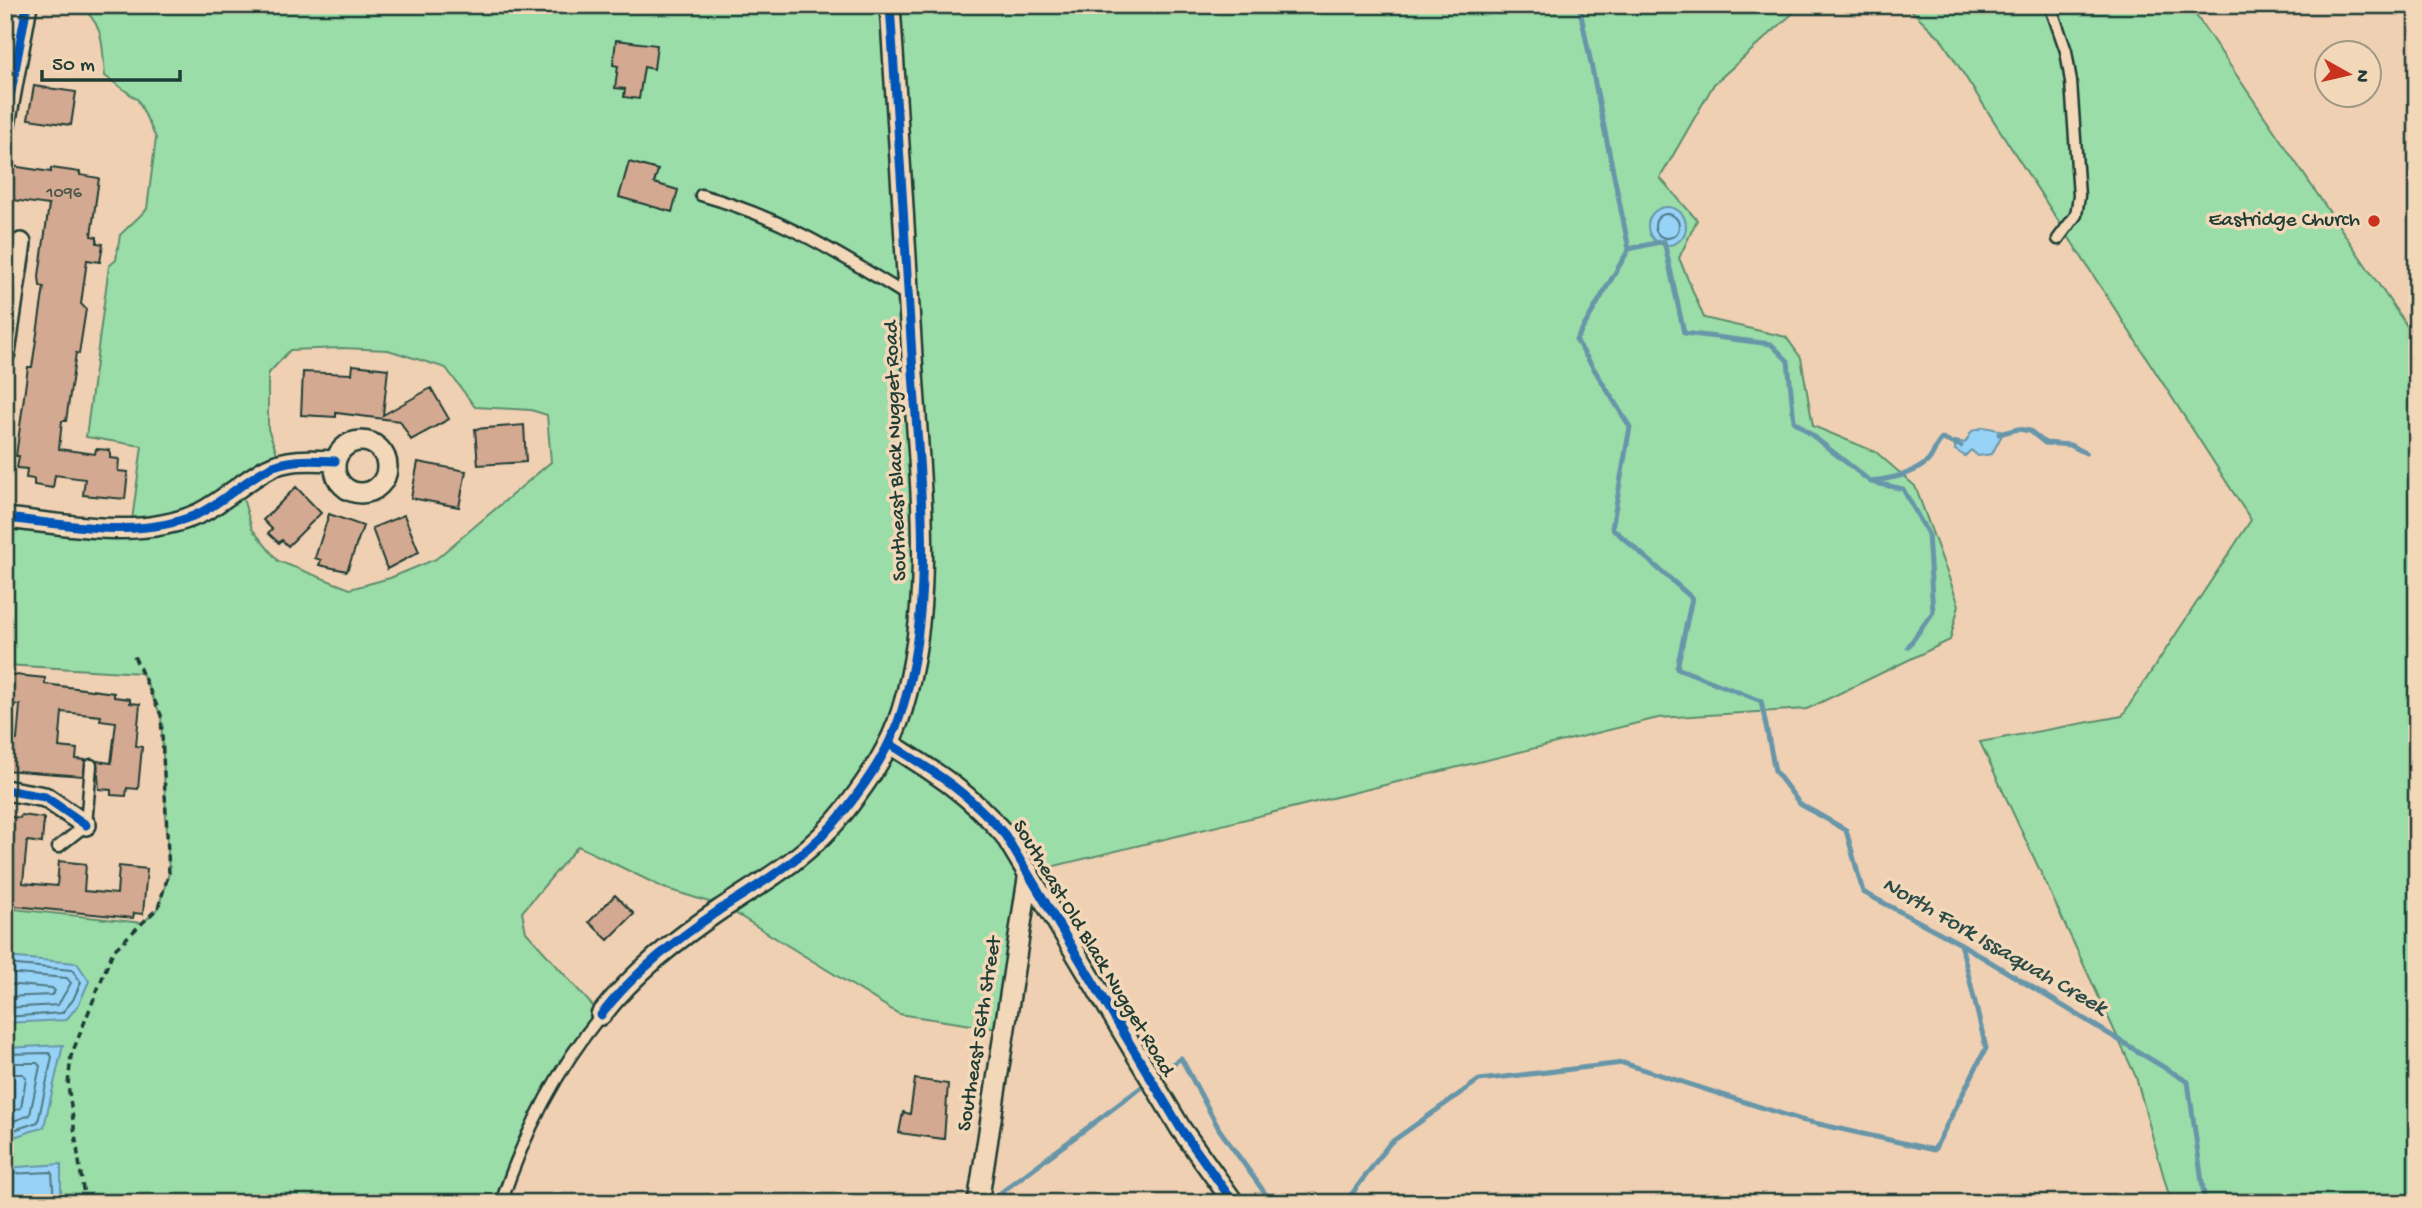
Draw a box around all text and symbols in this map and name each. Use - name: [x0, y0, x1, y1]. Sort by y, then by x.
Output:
- scale bar: [42, 38, 180, 82]
- north arrow: [2314, 38, 2384, 108]
- text: 50 m: [52, 54, 95, 79]
- text: N: [2349, 68, 2374, 84]
- house number: 1096: [45, 183, 83, 204]
- place label: Eastridge Church: [2209, 209, 2360, 234]
- marker: Eastridge Church: [2366, 213, 2382, 229]
- street label: Southeast Black Nugget Road: [880, 319, 914, 582]
- street label: Southeast Old Black Nugget Road: [1005, 816, 1180, 1083]
- water label: North Fork Issaquah Creek: [1877, 872, 2113, 1024]
- street label: Southeast 56th Street: [953, 933, 1009, 1133]

